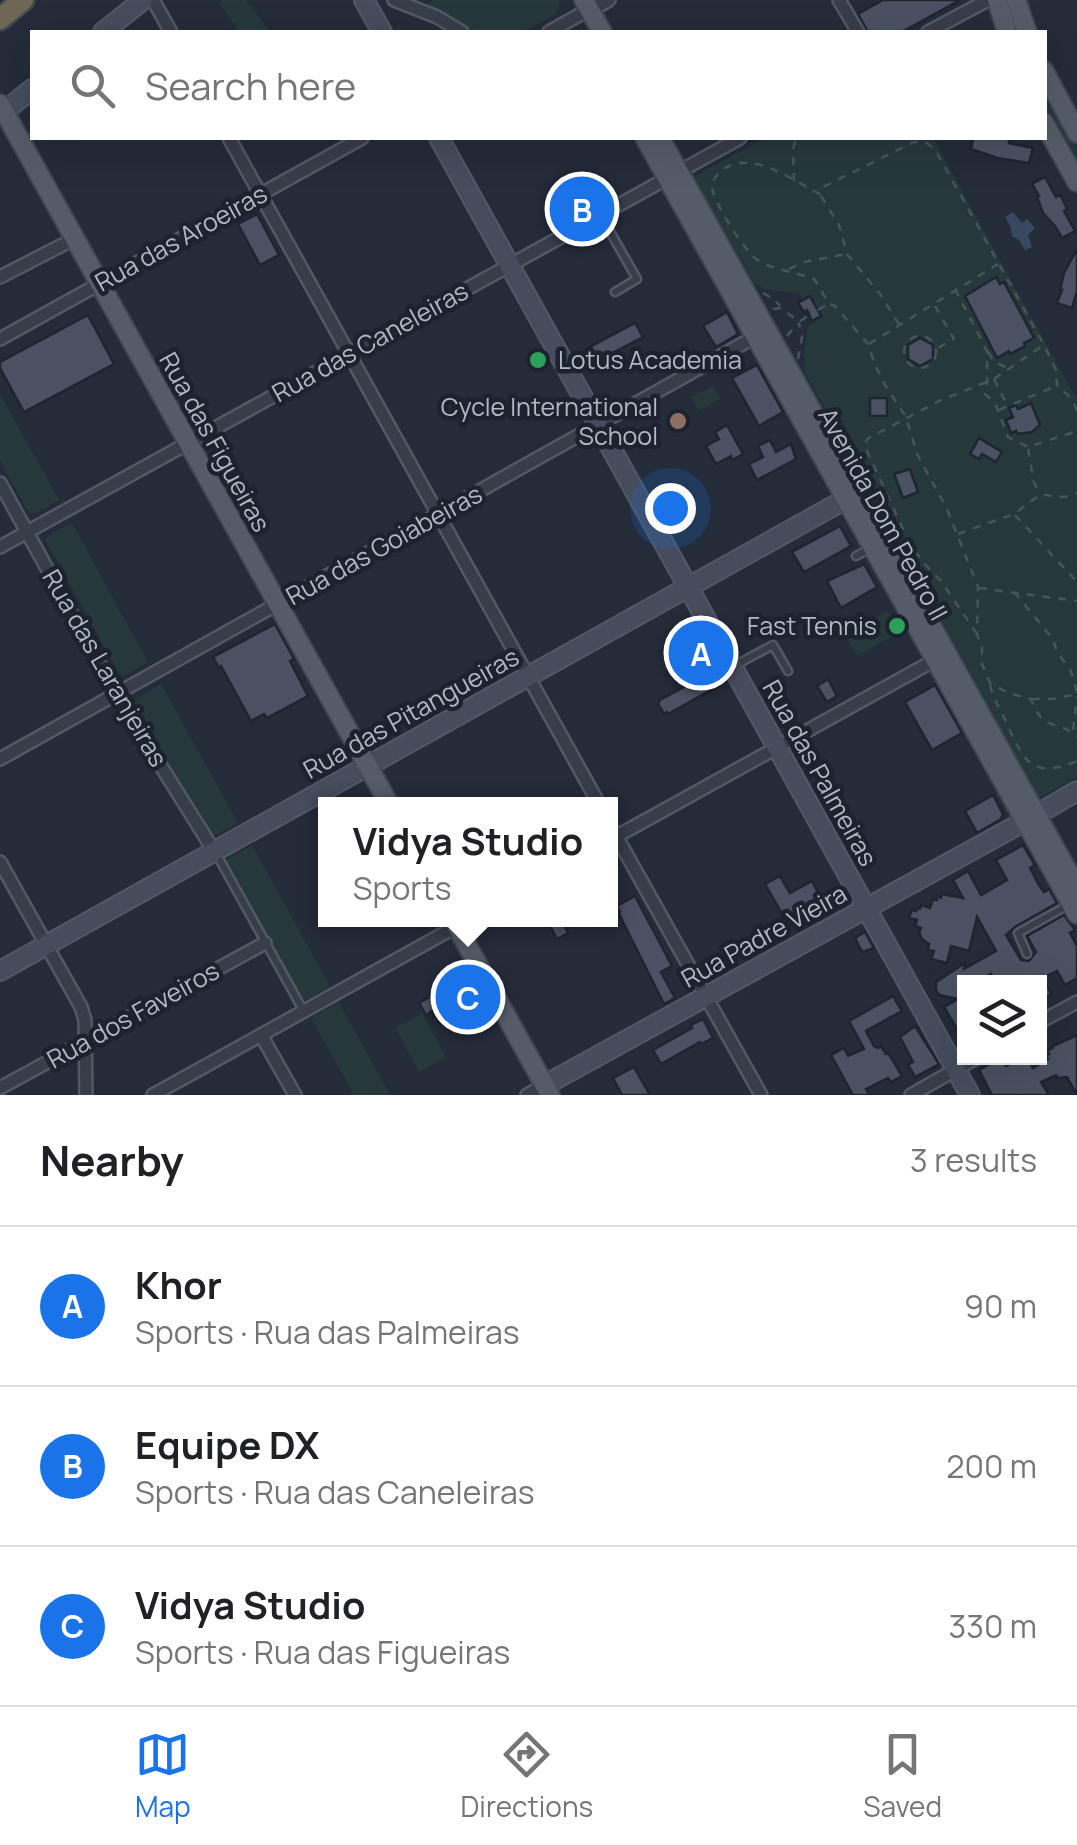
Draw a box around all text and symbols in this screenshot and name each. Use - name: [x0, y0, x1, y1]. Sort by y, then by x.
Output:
- search box: [30, 30, 1047, 140]
- icon: search: [65, 58, 120, 113]
- text: Search here: [145, 59, 356, 111]
- pin: B: [550, 172, 614, 246]
- street label: Rua das Aroeiras: [88, 176, 273, 299]
- street label: Rua das Caneleiras: [265, 273, 474, 410]
- place label: Lotus Academia: [558, 342, 742, 377]
- street label: Rua das Figueiras: [152, 346, 279, 538]
- marker: Lotus Academia: [527, 349, 549, 371]
- place label: Cycle International School: [441, 389, 658, 453]
- street label: Avenida Dom Pedro II: [810, 401, 956, 626]
- marker: Cycle International School: [667, 410, 689, 432]
- street label: Rua das Goiabeiras: [279, 476, 488, 613]
- your location: [645, 483, 696, 534]
- street label: Rua das Laranjeiras: [35, 563, 176, 773]
- place label: Fast Tennis: [747, 608, 877, 643]
- marker: Fast Tennis: [886, 615, 908, 637]
- pin: A: [668, 616, 734, 690]
- street label: Rua das Pitangueiras: [297, 639, 525, 786]
- street label: Rua das Palmeiras: [755, 673, 886, 872]
- popup: [318, 797, 618, 927]
- text: Vidya Studio: [353, 814, 583, 866]
- text: Sports: [353, 866, 452, 910]
- street label: Rua Padre Vieira: [675, 876, 853, 996]
- street label: Rua dos Faveiros: [40, 953, 225, 1076]
- pin: C: [436, 960, 500, 1034]
- map controls: [957, 975, 1047, 1065]
- button: layers: [957, 975, 1047, 1065]
- text: Nearby: [40, 1131, 184, 1189]
- text: 3 results: [910, 1138, 1037, 1182]
- text: Khor: [135, 1258, 222, 1310]
- text: A: [62, 1284, 83, 1328]
- text: 90 m: [964, 1284, 1037, 1328]
- text: Sports · Rua das Palmeiras: [135, 1310, 520, 1354]
- text: Equipe DX: [135, 1418, 319, 1470]
- text: B: [62, 1444, 83, 1488]
- text: 200 m: [946, 1444, 1037, 1488]
- text: Sports · Rua das Caneleiras: [135, 1470, 535, 1514]
- text: Vidya Studio: [135, 1578, 365, 1630]
- text: C: [61, 1604, 84, 1648]
- text: 330 m: [949, 1604, 1037, 1648]
- text: Sports · Rua das Figueiras: [135, 1630, 510, 1674]
- tab: Map: [135, 1727, 191, 1825]
- tab: Directions: [461, 1727, 593, 1825]
- tab: Saved: [863, 1727, 942, 1825]

